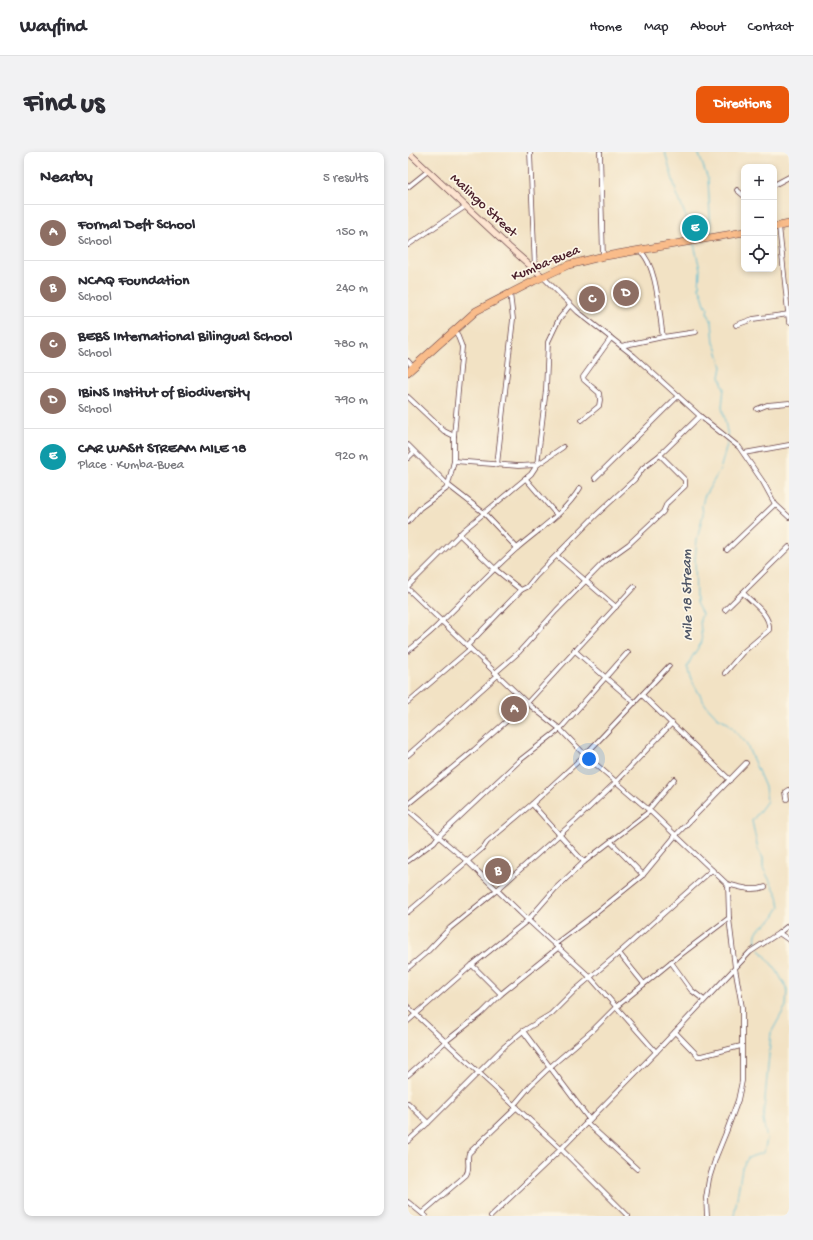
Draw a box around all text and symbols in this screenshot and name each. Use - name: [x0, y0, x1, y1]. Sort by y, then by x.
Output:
- text: Wayfind: [20, 16, 86, 39]
- text: Home: [590, 19, 622, 36]
- text: Map: [644, 19, 668, 36]
- text: About: [690, 19, 726, 36]
- text: Contact: [748, 19, 793, 36]
- button: Directions: [696, 86, 789, 123]
- text: Find us: [24, 88, 104, 121]
- map controls: [741, 164, 777, 272]
- button: +: [741, 164, 777, 200]
- text: Nearby: [40, 168, 93, 188]
- street label: Malingo Street: [446, 170, 521, 242]
- text: 5 results: [323, 171, 368, 186]
- button: −: [741, 200, 777, 236]
- pin: E: [682, 213, 708, 243]
- text: Formal Deft School: [78, 216, 195, 234]
- text: A: [49, 225, 57, 240]
- text: 150 m: [336, 225, 368, 240]
- text: School: [78, 234, 112, 249]
- button: locate: [741, 236, 777, 272]
- street label: Kumba-Buea: [509, 242, 584, 286]
- text: NCAQ Foundation: [78, 272, 189, 290]
- pin: D: [613, 278, 639, 308]
- text: B: [50, 281, 56, 296]
- text: 240 m: [336, 281, 368, 296]
- pin: C: [579, 284, 605, 314]
- text: School: [78, 290, 112, 305]
- text: BEBS International Bilingual School: [78, 328, 292, 346]
- text: C: [49, 337, 57, 352]
- text: 780 m: [334, 337, 368, 352]
- text: School: [78, 346, 112, 361]
- text: IBiNS Institut of Biodiversity: [78, 384, 250, 402]
- text: D: [49, 393, 57, 408]
- text: 790 m: [335, 393, 368, 408]
- text: School: [78, 402, 112, 417]
- text: CAR WASH STREAM MILE 18: [78, 440, 246, 458]
- text: E: [49, 449, 57, 464]
- text: 920 m: [335, 449, 368, 464]
- text: Place · Kumba-Buea: [78, 458, 184, 473]
- water label: Mile 18 Stream: [678, 549, 698, 641]
- pin: A: [501, 694, 527, 724]
- your location: [579, 749, 599, 769]
- pin: B: [485, 856, 511, 886]

